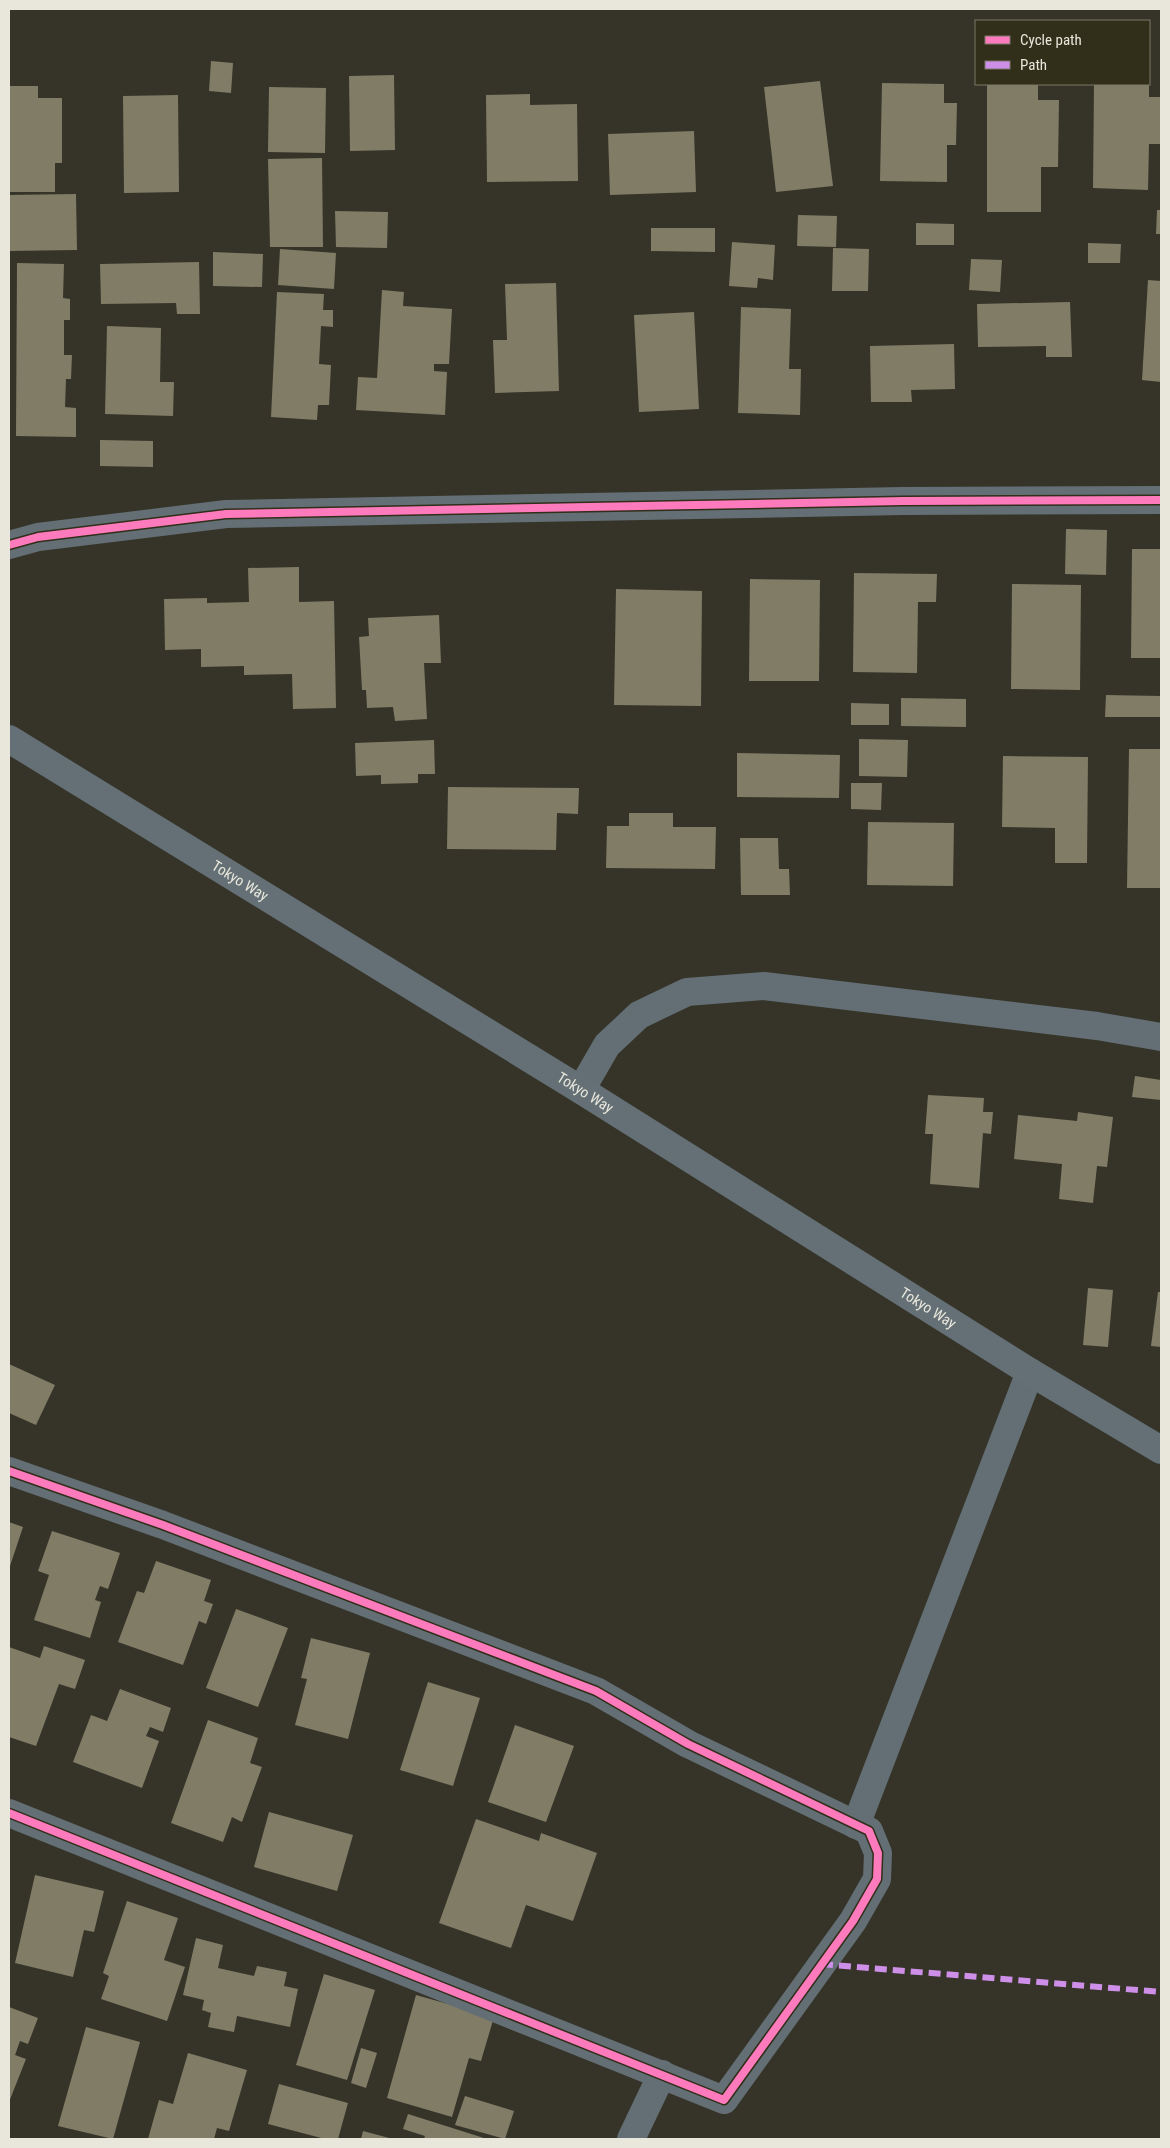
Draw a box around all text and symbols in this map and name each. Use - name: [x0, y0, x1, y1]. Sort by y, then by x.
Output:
- legend: [975, 20, 1150, 85]
- text: Cycle path: [1020, 31, 1082, 49]
- text: Path: [1020, 56, 1047, 74]
- street label: Tokyo Way: [208, 857, 272, 905]
- street label: Tokyo Way: [554, 1068, 617, 1117]
- street label: Tokyo Way: [897, 1284, 960, 1332]

